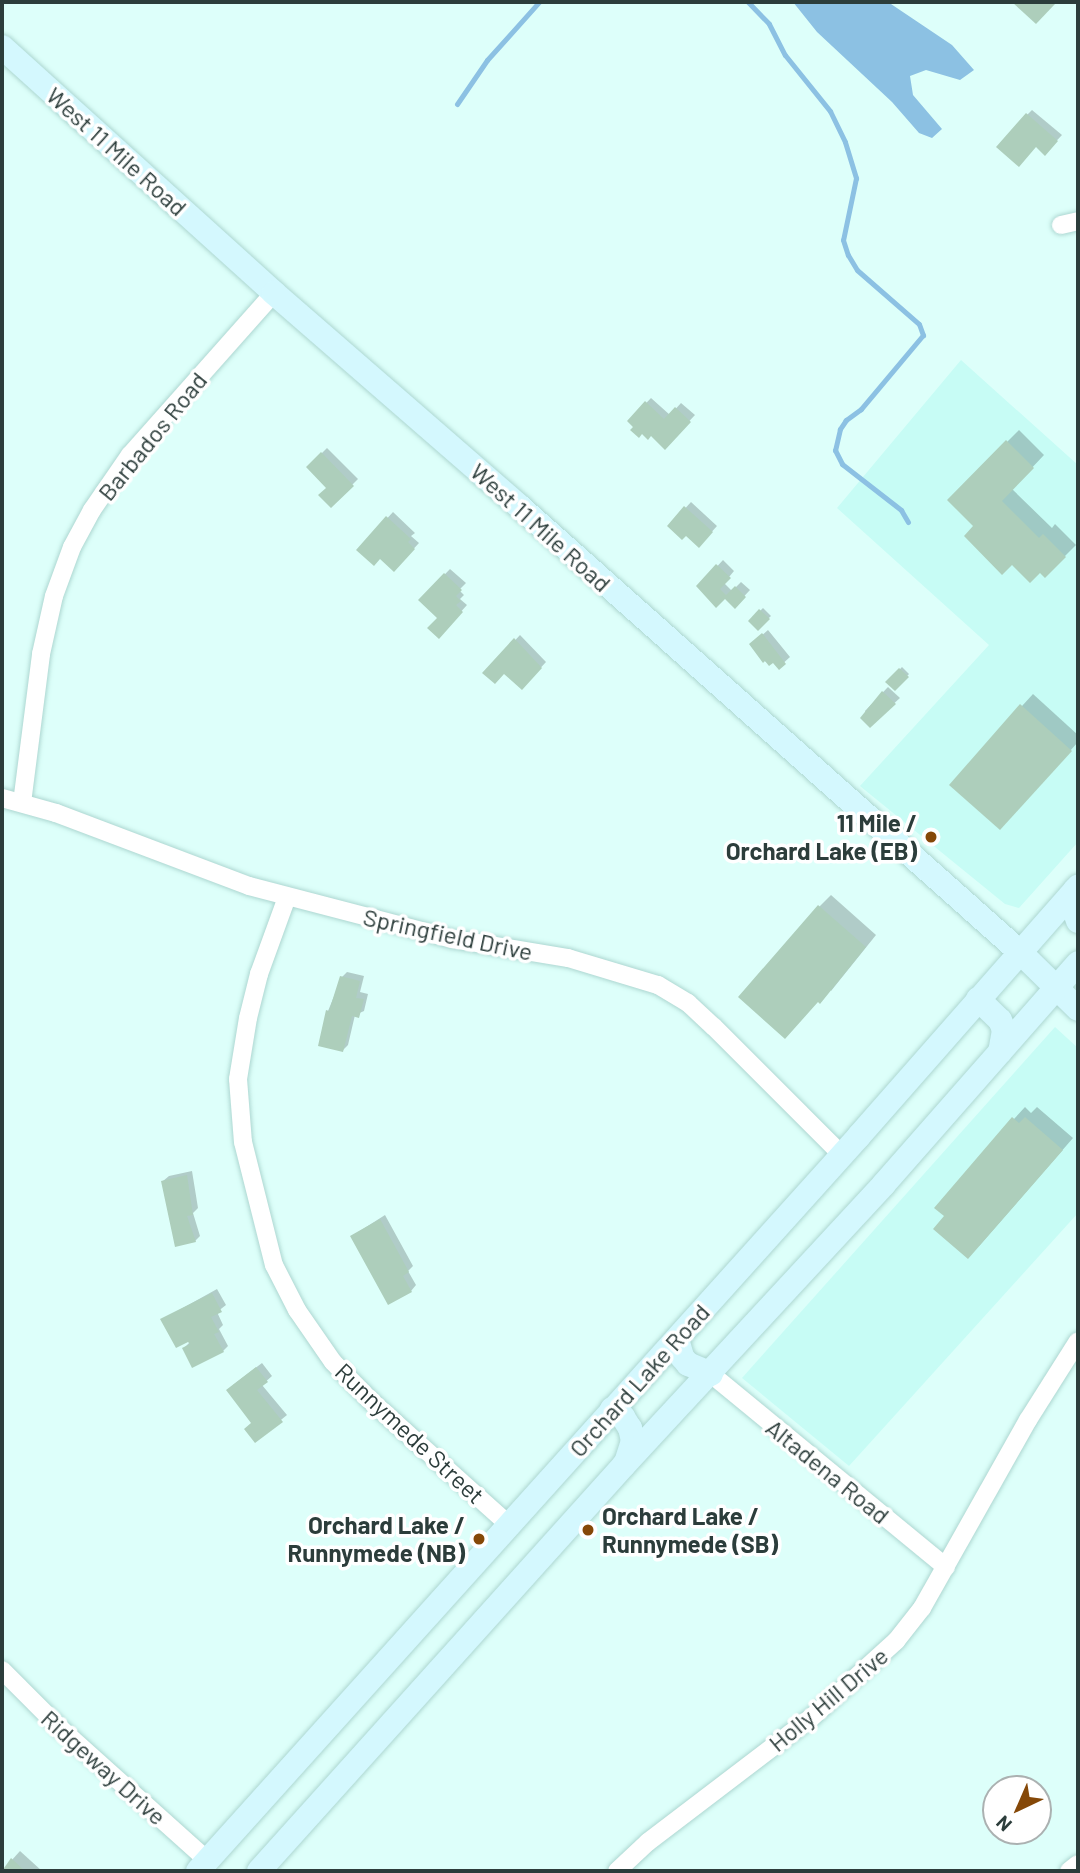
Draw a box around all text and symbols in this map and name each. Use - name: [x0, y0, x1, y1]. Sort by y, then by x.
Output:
- street label: West 11 Mile Road: [41, 81, 193, 221]
- street label: Barbados Road: [91, 366, 213, 506]
- street label: West 11 Mile Road: [465, 457, 617, 597]
- place label: 11 Mile / Orchard Lake (EB): [726, 809, 917, 865]
- marker: 11 Mile / Orchard Lake (EB): [923, 829, 939, 845]
- street label: Springfield Drive: [361, 902, 535, 966]
- street label: Orchard Lake Road: [563, 1298, 715, 1462]
- street label: Runnymede Street: [330, 1357, 490, 1509]
- street label: Altadena Road: [761, 1413, 895, 1529]
- place label: Orchard Lake / Runnymede (SB): [602, 1502, 778, 1558]
- place label: Orchard Lake / Runnymede (NB): [287, 1511, 465, 1567]
- marker: Orchard Lake / Runnymede (SB): [580, 1522, 596, 1538]
- marker: Orchard Lake / Runnymede (NB): [471, 1531, 487, 1547]
- street label: Holly Hill Drive: [763, 1641, 893, 1757]
- street label: Ridgeway Drive: [36, 1704, 172, 1830]
- north arrow: [982, 1775, 1052, 1845]
- text: N: [991, 1811, 1016, 1837]

